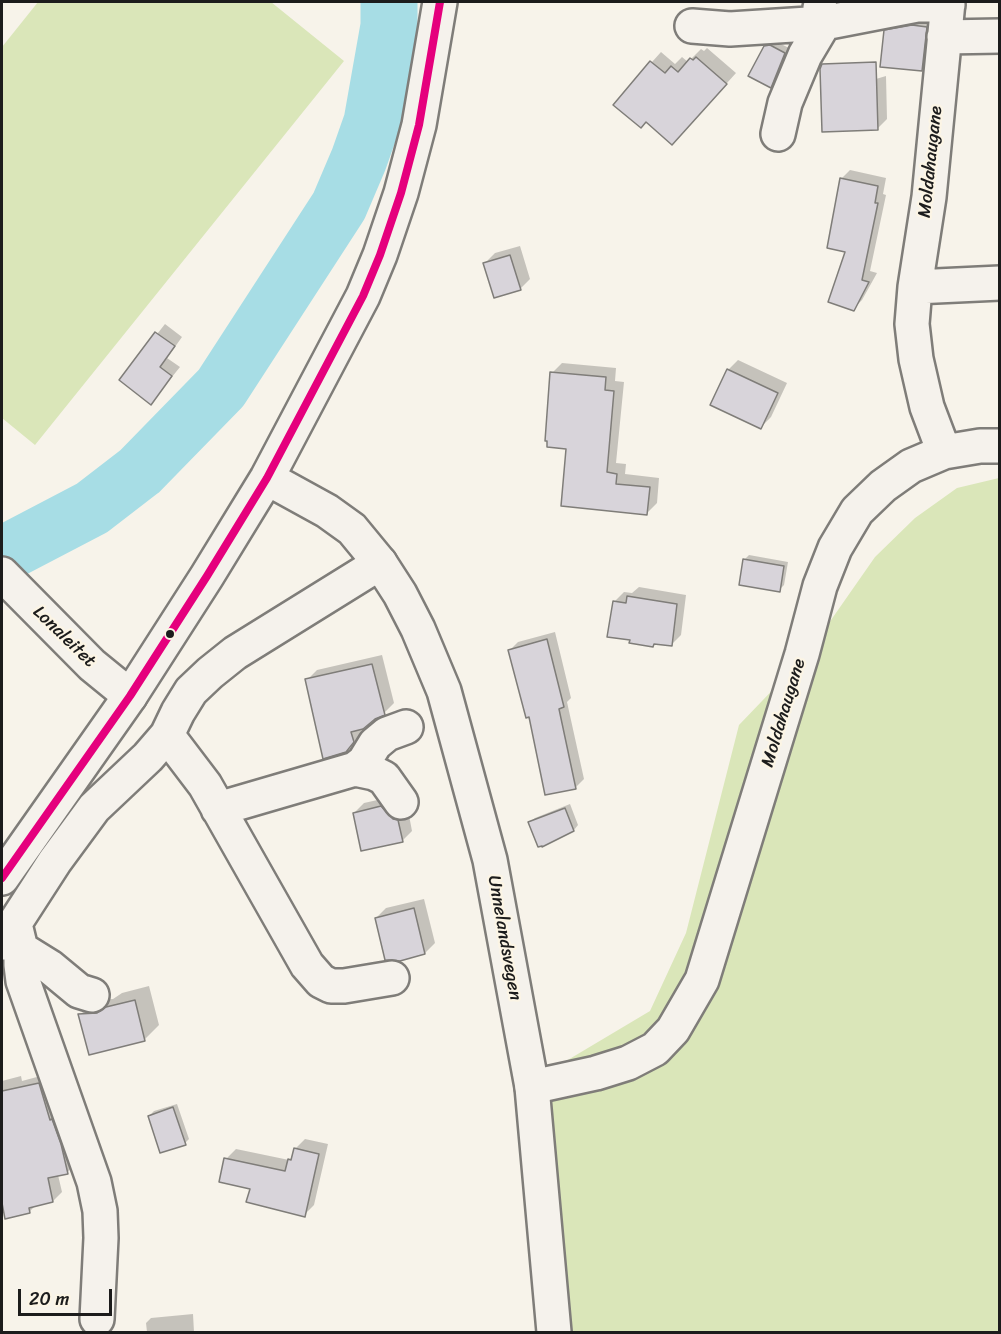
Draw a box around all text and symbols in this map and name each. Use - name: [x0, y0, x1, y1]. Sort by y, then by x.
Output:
- street label: Moldahaugane: [914, 105, 948, 219]
- street label: Lonaleitet: [28, 602, 100, 672]
- unlabelled marker: [164, 628, 176, 640]
- street label: Moldahaugane: [757, 656, 811, 770]
- street label: Unnelandsvegen: [482, 874, 526, 1002]
- scale bar: [21, 1277, 116, 1315]
- text: 20 m: [29, 1283, 69, 1315]

